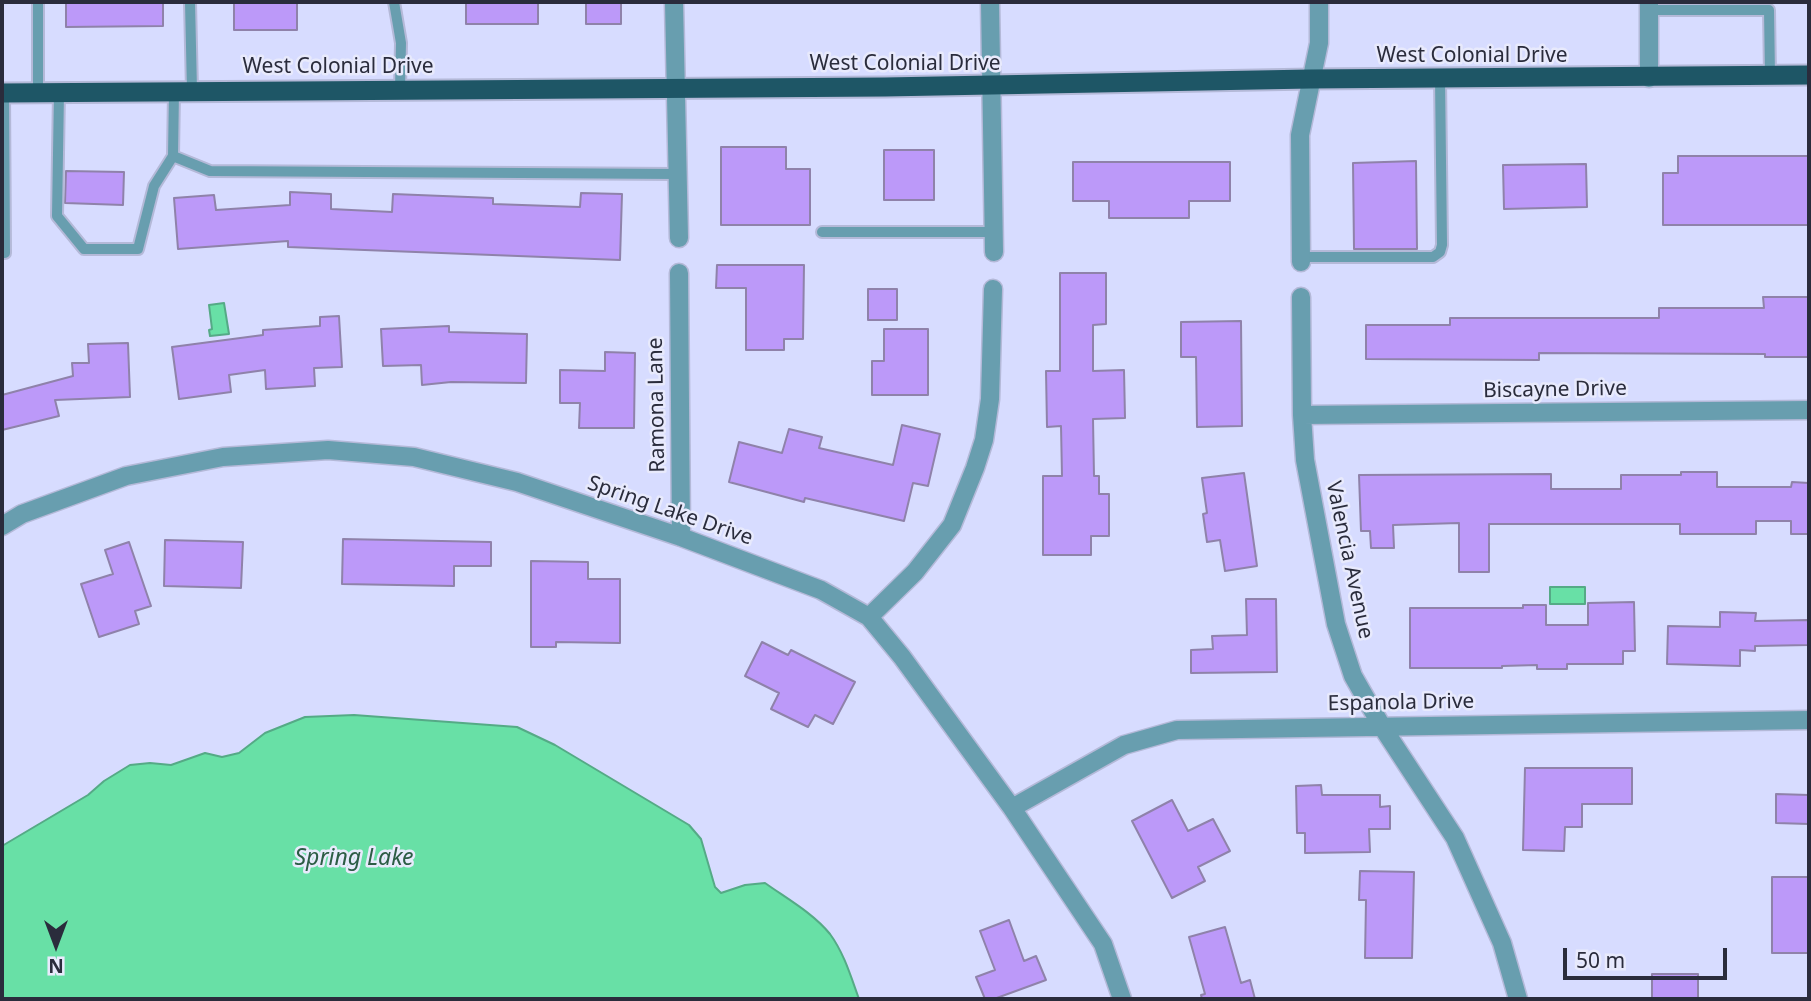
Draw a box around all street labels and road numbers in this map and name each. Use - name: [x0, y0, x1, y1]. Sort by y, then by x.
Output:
- street label: West Colonial Drive: [1376, 43, 1568, 69]
- street label: West Colonial Drive: [809, 51, 1001, 77]
- street label: West Colonial Drive: [242, 54, 434, 80]
- street label: Ramona Lane: [643, 337, 671, 473]
- street label: Biscayne Drive: [1483, 376, 1627, 404]
- street label: Spring Lake Drive: [584, 471, 756, 551]
- street label: Valencia Avenue: [1320, 479, 1378, 641]
- street label: Espanola Drive: [1327, 689, 1475, 717]

